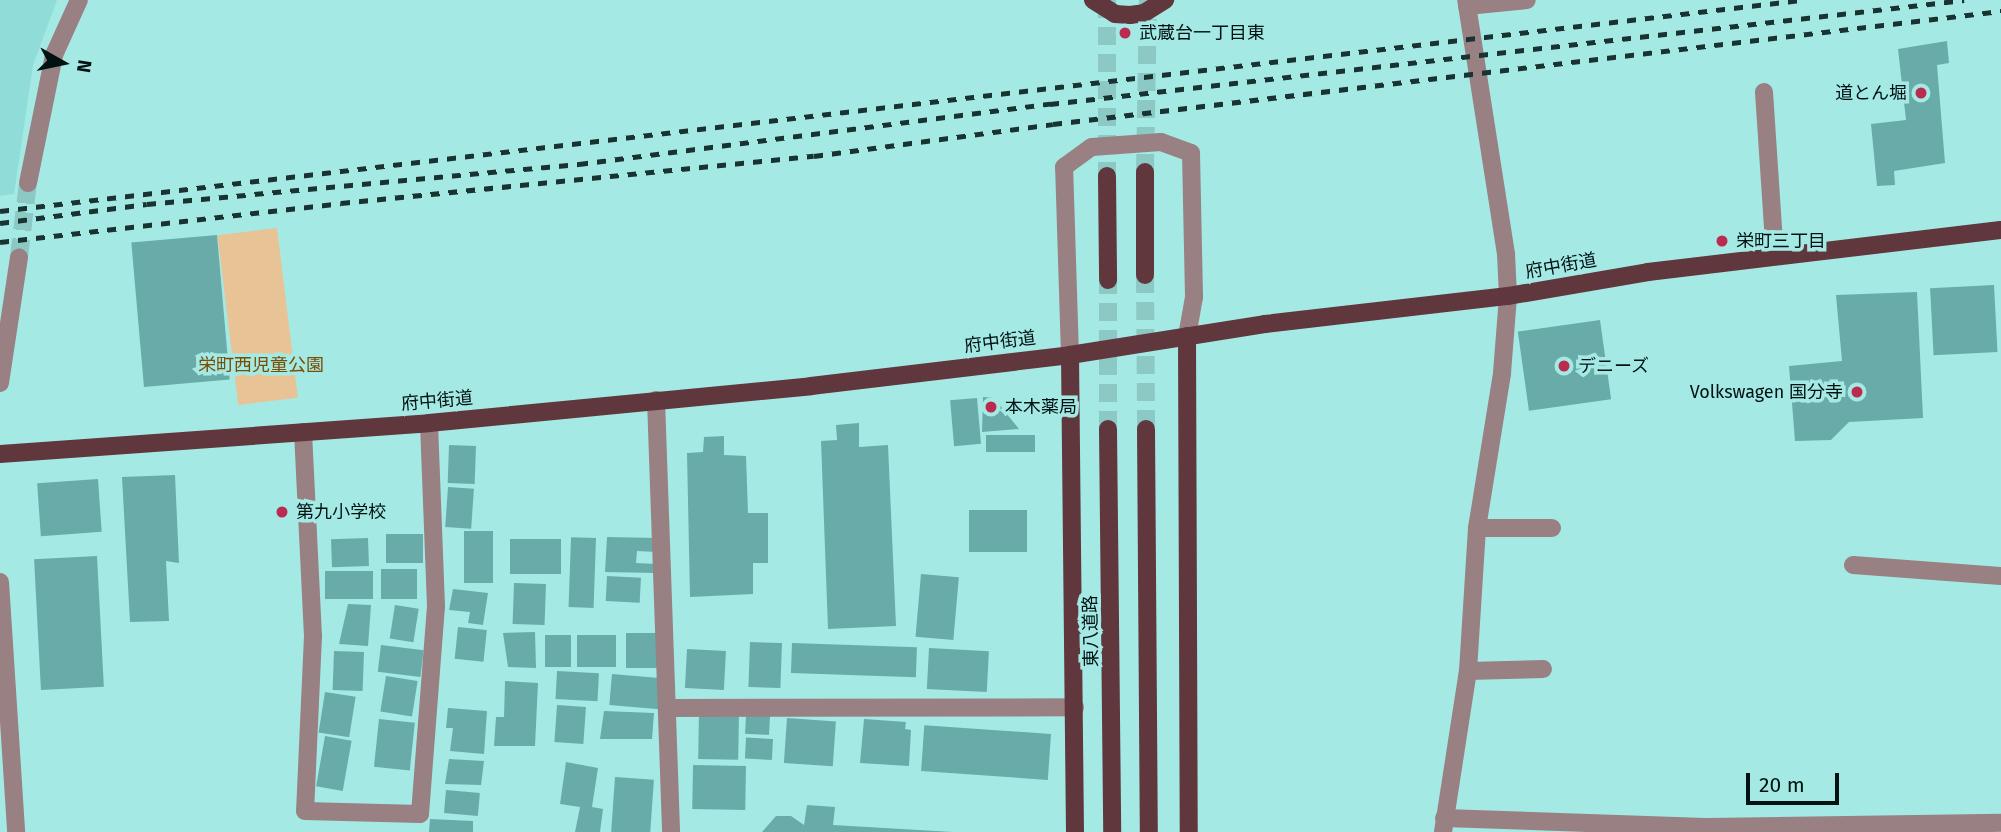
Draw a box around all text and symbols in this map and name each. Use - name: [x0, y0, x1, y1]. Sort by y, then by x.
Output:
- place label: 武蔵台一丁目東: [1139, 22, 1265, 44]
- marker: 武蔵台一丁目東: [1117, 25, 1133, 41]
- north arrow: [28, 28, 98, 98]
- text: N: [72, 58, 97, 74]
- place label: 道とん堀: [1835, 82, 1907, 104]
- marker: 道とん堀: [1913, 85, 1929, 101]
- place label: 栄町三丁目: [1736, 230, 1826, 252]
- marker: 栄町三丁目: [1714, 233, 1730, 249]
- street label: 府中街道: [1524, 249, 1598, 283]
- street label: 府中街道: [963, 327, 1037, 357]
- park label: 栄町西児童公園: [198, 354, 324, 376]
- place label: デニーズ: [1578, 355, 1650, 377]
- marker: デニーズ: [1556, 358, 1572, 374]
- place label: Volkswagen 国分寺: [1690, 381, 1843, 403]
- marker: Volkswagen 国分寺: [1849, 384, 1865, 400]
- street label: 府中街道: [400, 387, 474, 415]
- place label: 本木薬局: [1005, 396, 1077, 418]
- marker: 本木薬局: [983, 399, 999, 415]
- place label: 第九小学校: [296, 501, 386, 523]
- marker: 第九小学校: [274, 504, 290, 520]
- street label: 東八道路: [1080, 595, 1102, 667]
- scale bar: [1749, 758, 1842, 802]
- text: 20 m: [1759, 772, 1805, 798]

